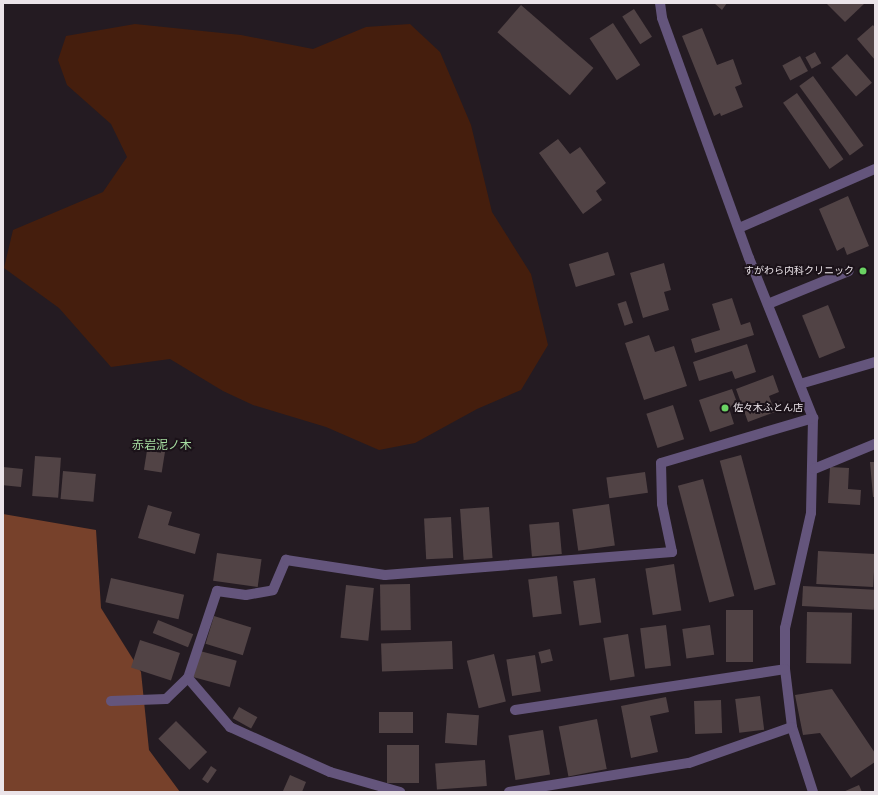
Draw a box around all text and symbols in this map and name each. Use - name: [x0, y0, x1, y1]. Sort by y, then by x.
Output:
- place label: すがわら内科クリニック: [744, 265, 854, 277]
- marker: すがわら内科クリニック: [857, 265, 869, 277]
- place label: 佐々木ふとん店: [733, 402, 803, 414]
- marker: 佐々木ふとん店: [720, 403, 730, 413]
- district label: 赤岩泥ノ木: [132, 439, 192, 453]

